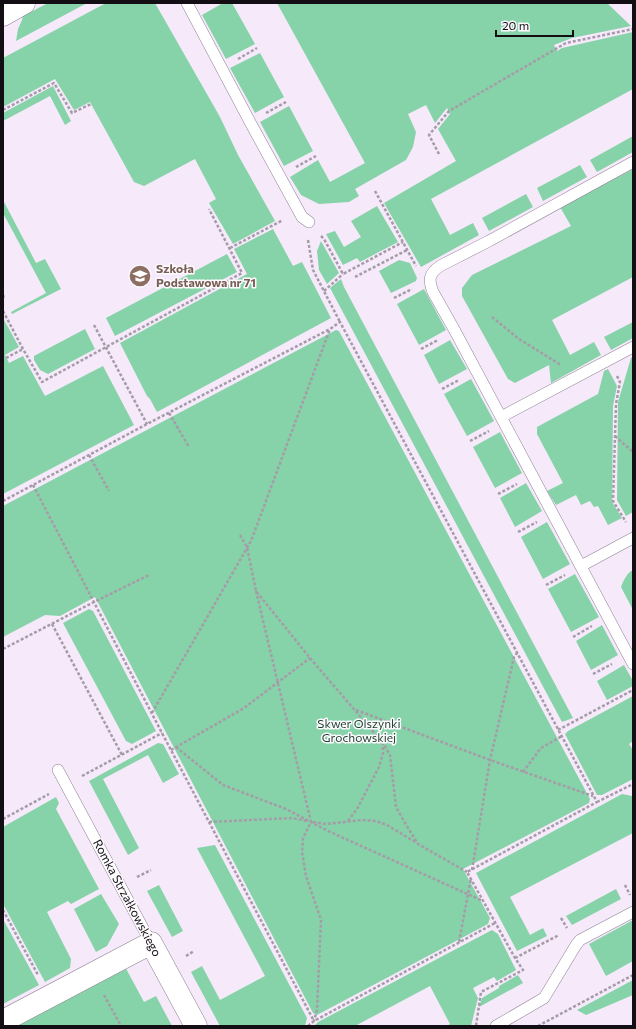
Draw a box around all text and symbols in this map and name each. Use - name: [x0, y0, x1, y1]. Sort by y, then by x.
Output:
- scale bar: [496, 12, 573, 38]
- text: 20 m: [502, 18, 529, 32]
- place label: Szkoła Podstawowa nr 71: [156, 261, 256, 289]
- school or university icon: Szkoła Podstawowa nr 71: [127, 263, 153, 289]
- park label: Skwer Olszynki Grochowskiej: [317, 716, 401, 744]
- street label: Romka Strzałkowskiego: [91, 837, 165, 958]

